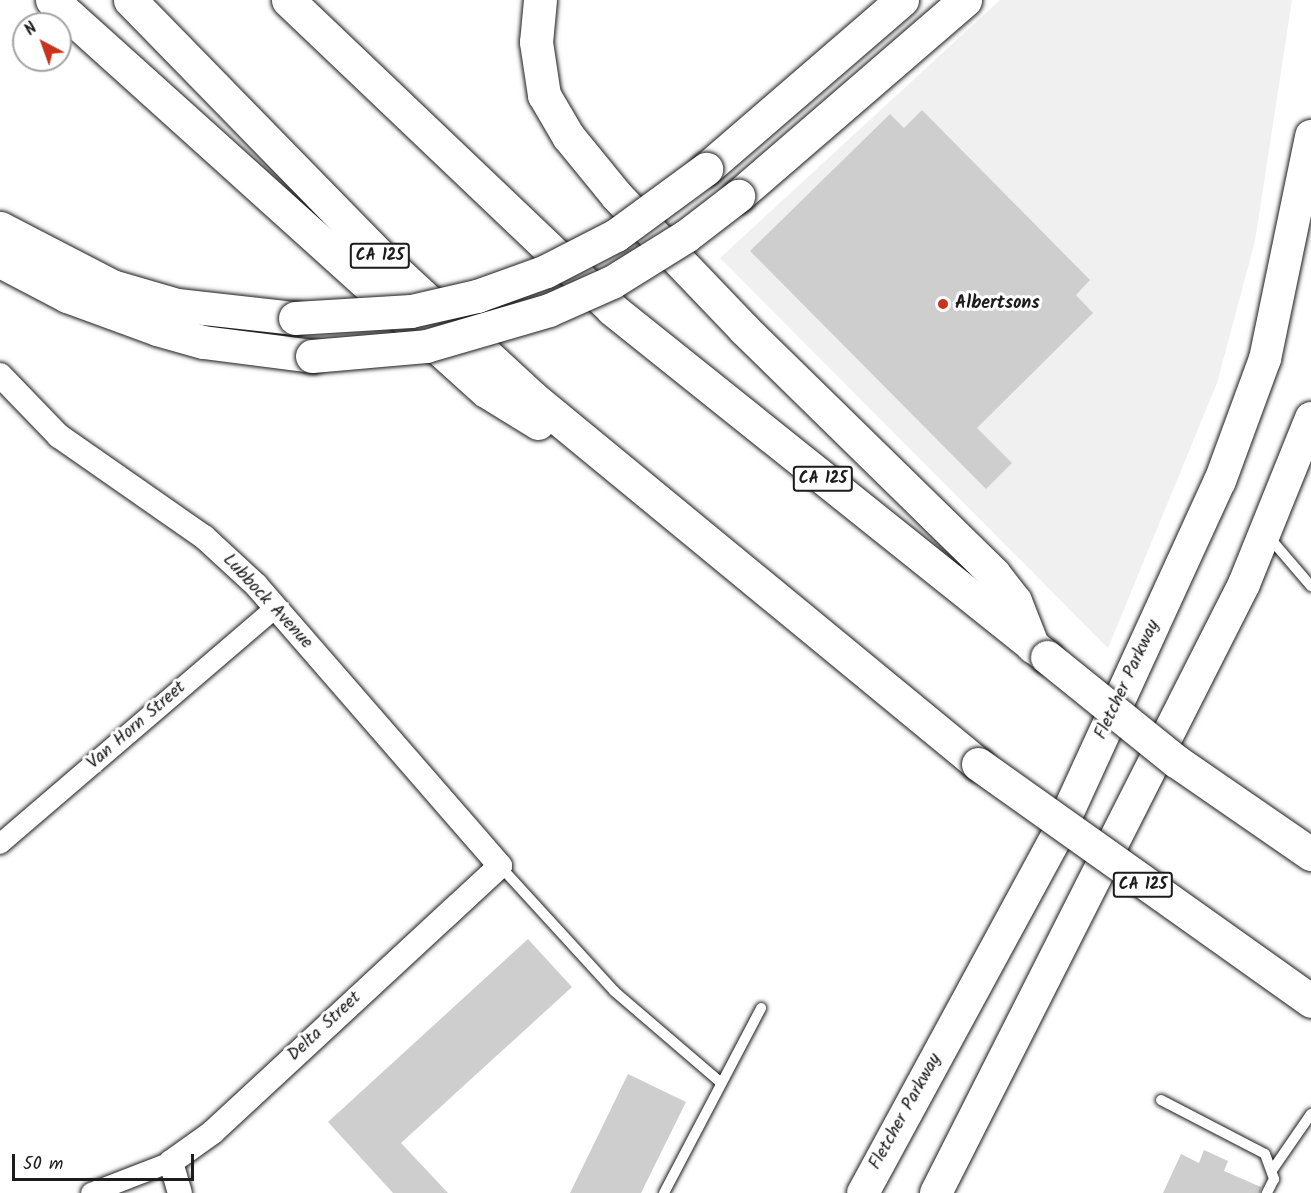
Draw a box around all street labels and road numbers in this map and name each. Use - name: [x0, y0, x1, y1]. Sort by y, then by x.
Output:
- road number: CA 125: [348, 243, 412, 269]
- road number: CA 125: [792, 466, 854, 492]
- street label: Lubbock Avenue: [217, 550, 317, 654]
- street label: Fletcher Parkway: [1091, 617, 1165, 743]
- street label: Van Horn Street: [83, 677, 191, 775]
- road number: CA 125: [1112, 872, 1174, 898]
- street label: Delta Street: [284, 988, 366, 1066]
- street label: Fletcher Parkway: [865, 1050, 947, 1174]

